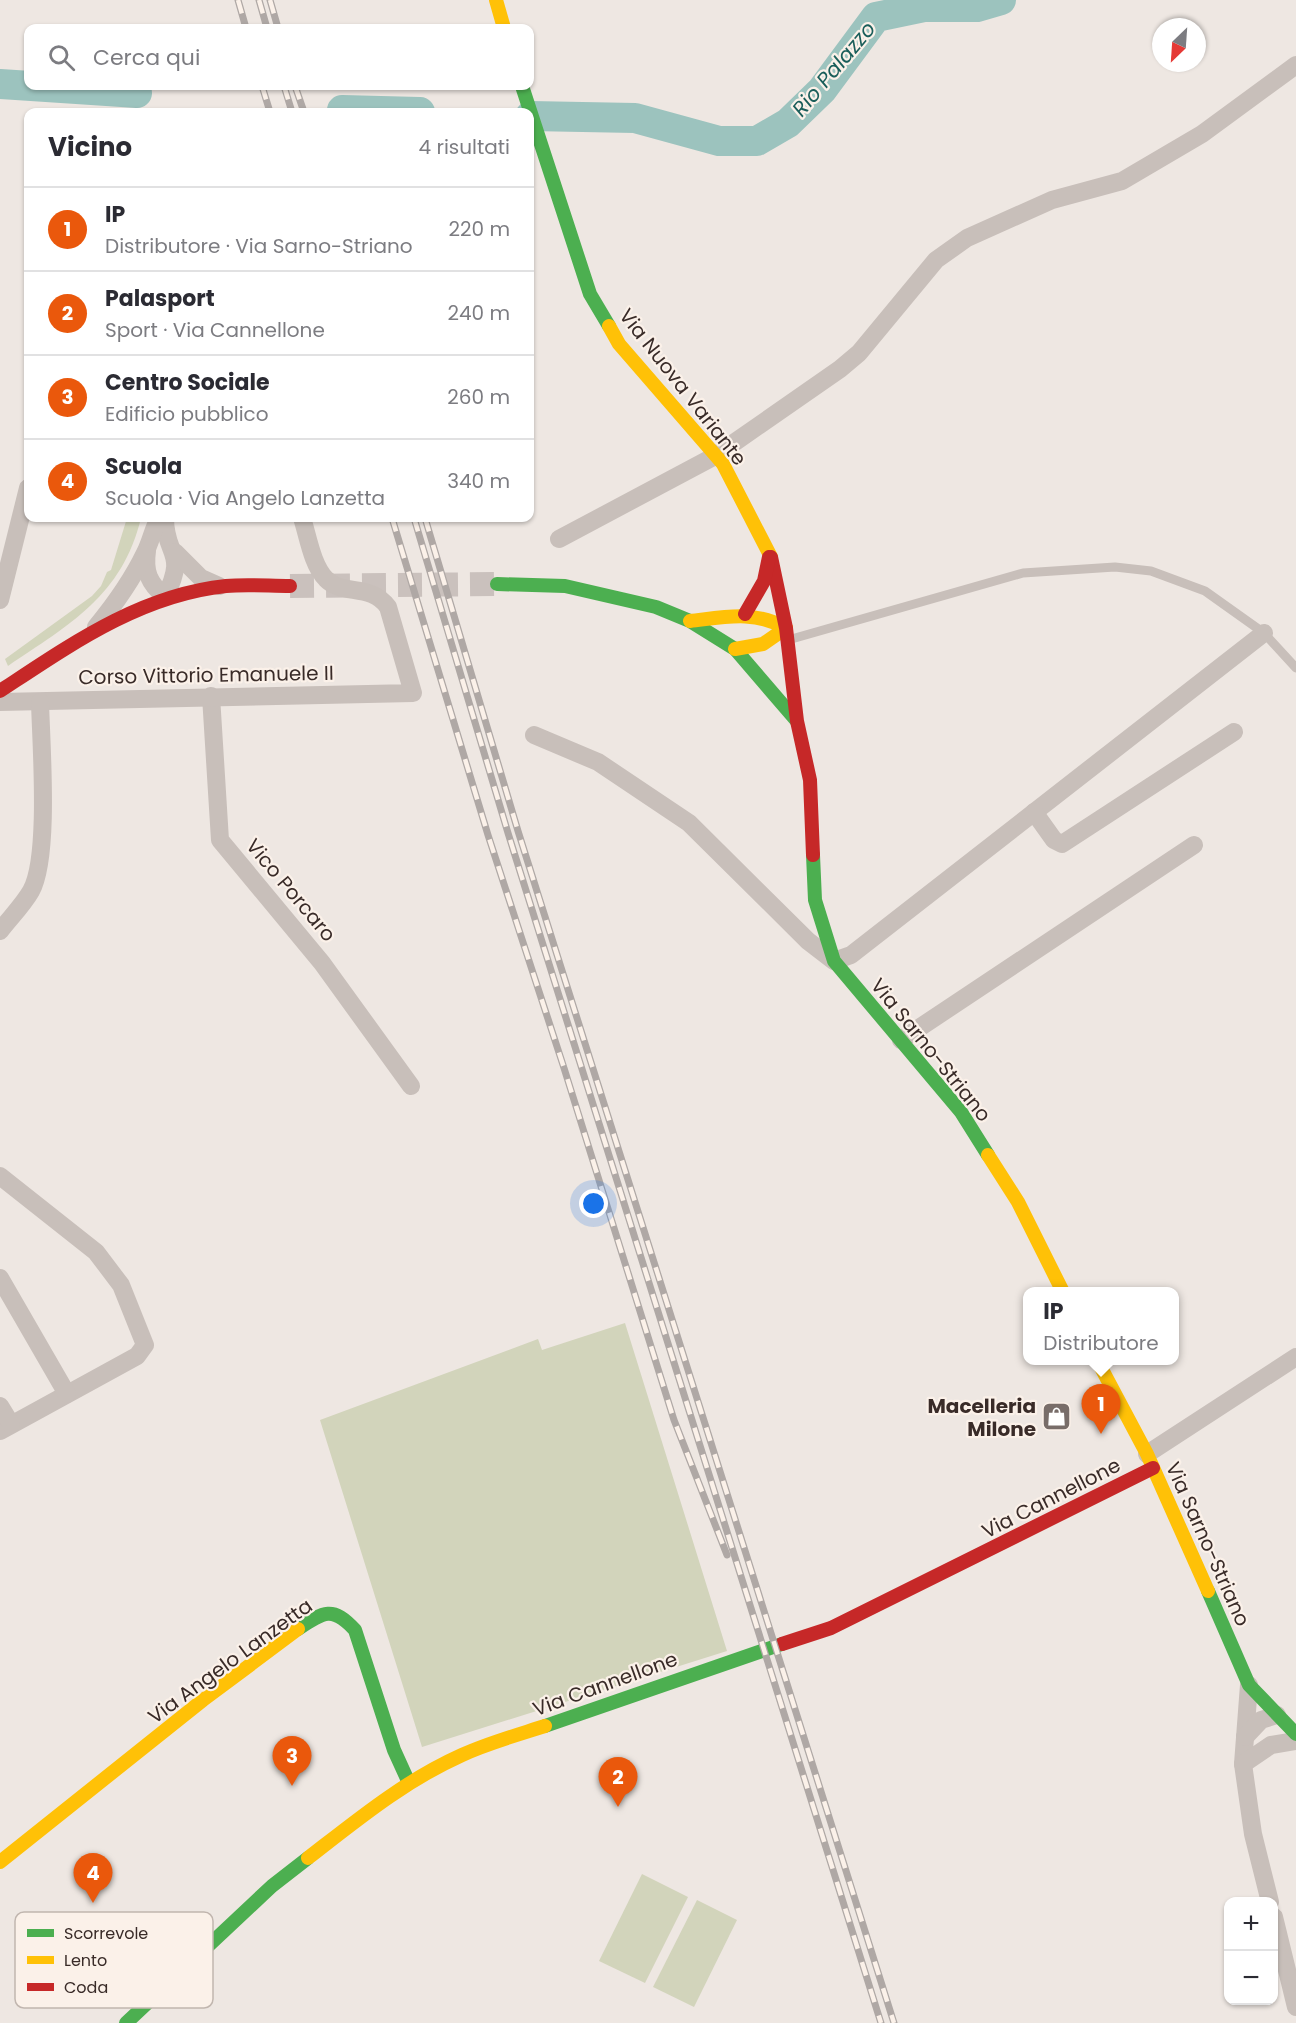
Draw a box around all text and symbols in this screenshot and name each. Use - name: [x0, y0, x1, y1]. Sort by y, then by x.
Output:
- water label: Rio Palazzo: [785, 15, 882, 122]
- north arrow: [1152, 18, 1206, 72]
- search box: [24, 24, 534, 90]
- icon: search: [45, 41, 78, 74]
- text: Cerca qui: [93, 42, 200, 73]
- text: Vicino: [48, 129, 132, 165]
- text: 4 risultati: [419, 133, 510, 161]
- text: IP: [105, 199, 125, 230]
- text: 1: [64, 215, 71, 243]
- text: 220 m: [449, 215, 510, 243]
- text: Distributore · Via Sarno-Striano: [105, 232, 413, 260]
- text: Palasport: [105, 283, 215, 314]
- text: 2: [62, 299, 73, 327]
- text: 240 m: [447, 299, 510, 327]
- street label: Via Nuova Variante: [613, 303, 753, 471]
- text: Sport · Via Cannellone: [105, 316, 325, 344]
- text: Centro Sociale: [105, 367, 270, 398]
- text: 3: [61, 383, 74, 411]
- text: 260 m: [447, 383, 510, 411]
- text: Edificio pubblico: [105, 400, 269, 428]
- text: Scuola: [105, 451, 182, 482]
- text: 4: [61, 467, 74, 495]
- text: 340 m: [447, 467, 510, 495]
- text: Scuola · Via Angelo Lanzetta: [105, 484, 385, 512]
- street label: Corso Vittorio Emanuele II: [78, 659, 334, 691]
- street label: Vico Porcaro: [240, 833, 342, 947]
- street label: Via Sarno-Striano: [864, 972, 998, 1128]
- your location: [579, 1189, 608, 1218]
- popup: [1023, 1287, 1179, 1365]
- text: IP: [1043, 1296, 1064, 1327]
- text: Distributore: [1043, 1329, 1159, 1357]
- pin: 1: [1082, 1384, 1120, 1434]
- place label: Macelleria Milone: [927, 1392, 1036, 1443]
- shop icon: Macelleria Milone: [1041, 1401, 1073, 1433]
- street label: Via Cannellone: [977, 1451, 1125, 1545]
- street label: Via Sarno-Striano: [1159, 1457, 1257, 1631]
- street label: Via Angelo Lanzetta: [142, 1592, 318, 1730]
- street label: Via Cannellone: [529, 1645, 681, 1723]
- pin: 3: [272, 1736, 312, 1786]
- pin: 2: [598, 1758, 638, 1807]
- pin: 4: [74, 1854, 112, 1903]
- map controls: [1224, 1897, 1278, 2005]
- button: +: [1224, 1897, 1278, 1951]
- legend: [15, 1912, 213, 2008]
- text: Scorrevole: [64, 1922, 148, 1945]
- text: Lento: [64, 1949, 107, 1972]
- button: −: [1224, 1951, 1278, 2005]
- text: Coda: [64, 1976, 108, 1999]

